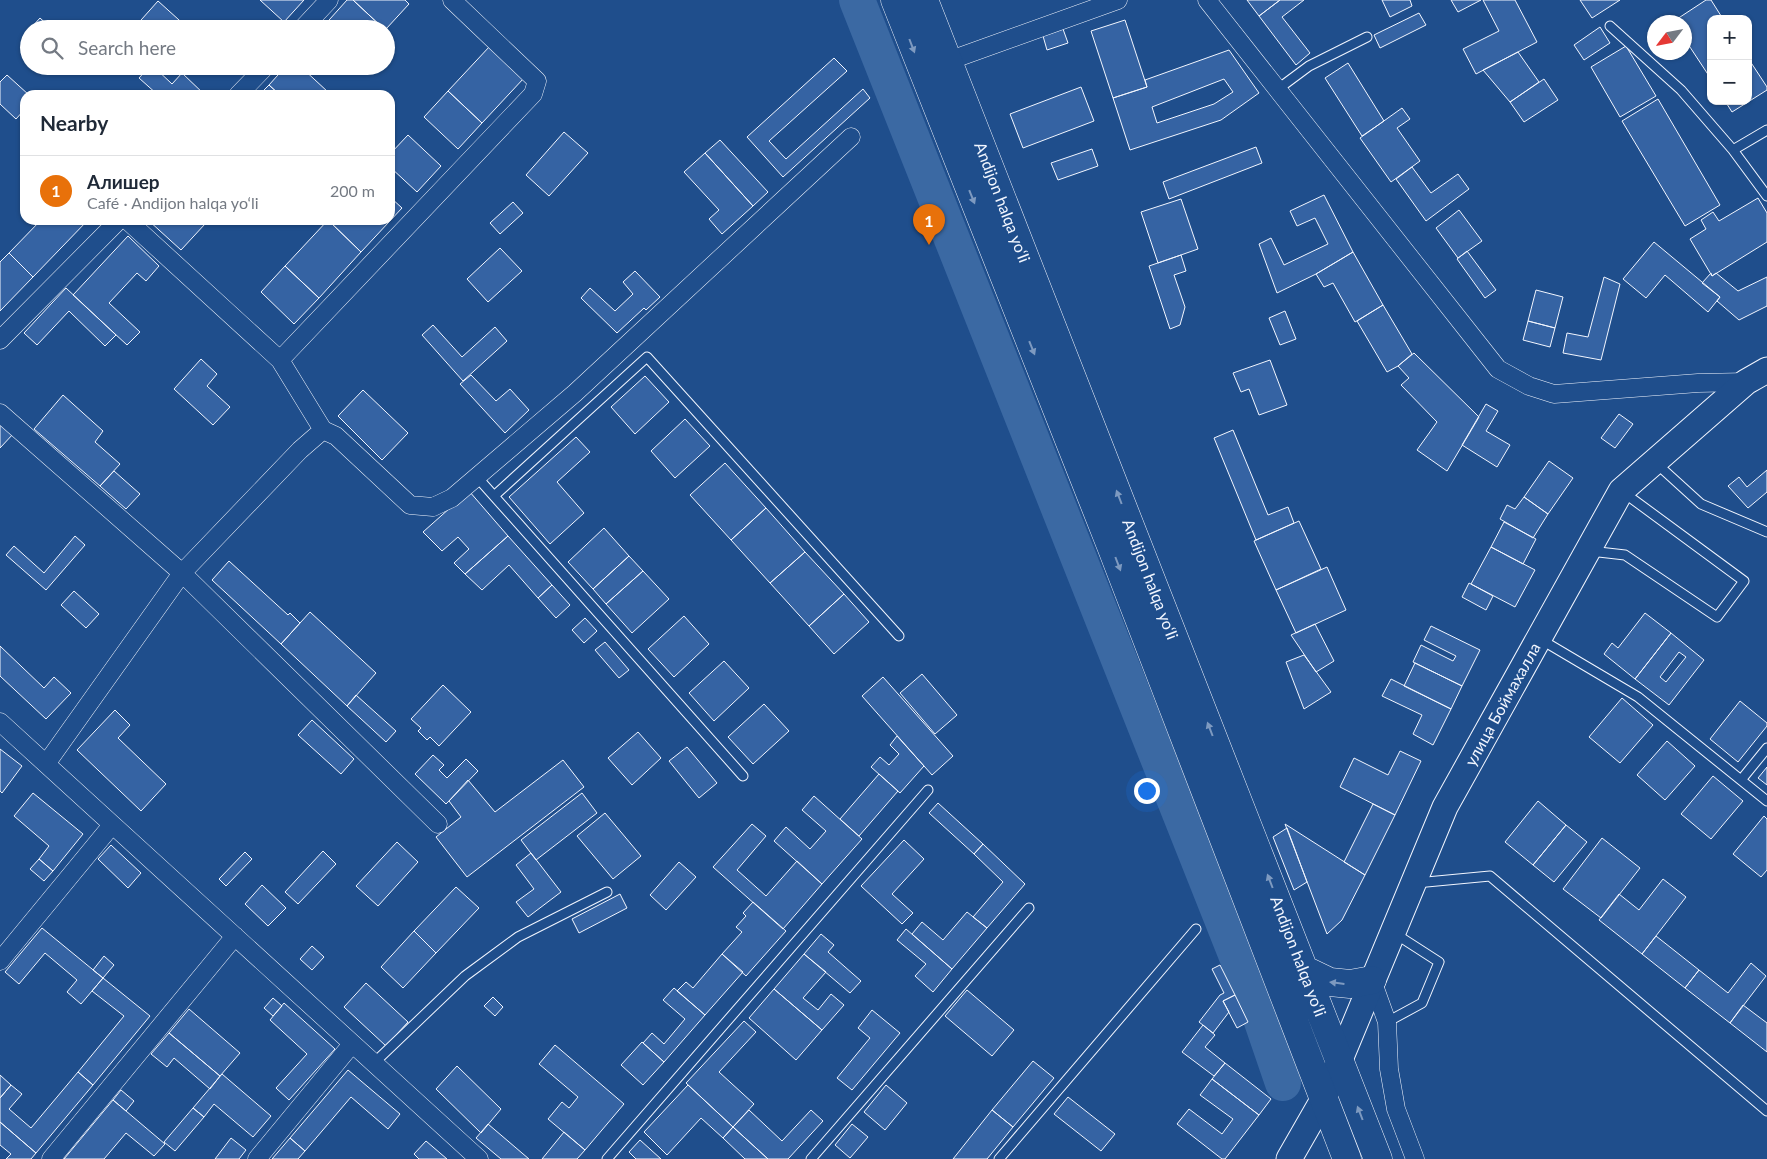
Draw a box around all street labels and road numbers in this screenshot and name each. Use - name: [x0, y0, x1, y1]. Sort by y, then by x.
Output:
- street label: Andijon halqa yo‘li: [971, 139, 1035, 265]
- street label: Andijon halqa yo‘li: [1119, 516, 1183, 642]
- street label: улица Боймахалла: [1460, 639, 1544, 769]
- street label: Andijon halqa yo‘li: [1267, 893, 1331, 1019]

